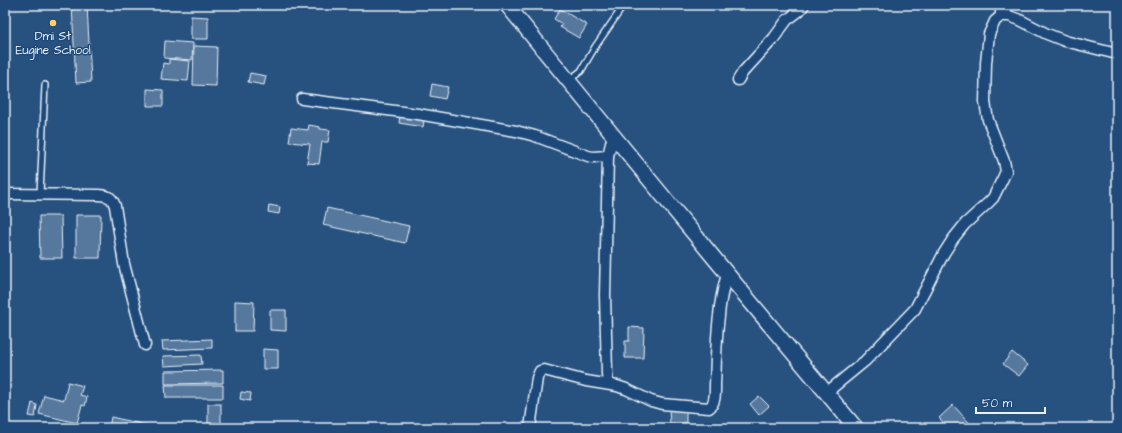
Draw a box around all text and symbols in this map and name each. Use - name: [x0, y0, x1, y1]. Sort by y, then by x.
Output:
- marker: Dmi St Eugine School: [48, 18, 58, 28]
- place label: Dmi St Eugine School: [15, 28, 91, 60]
- scale bar: [976, 389, 1045, 415]
- text: 50 m: [982, 395, 1013, 412]

